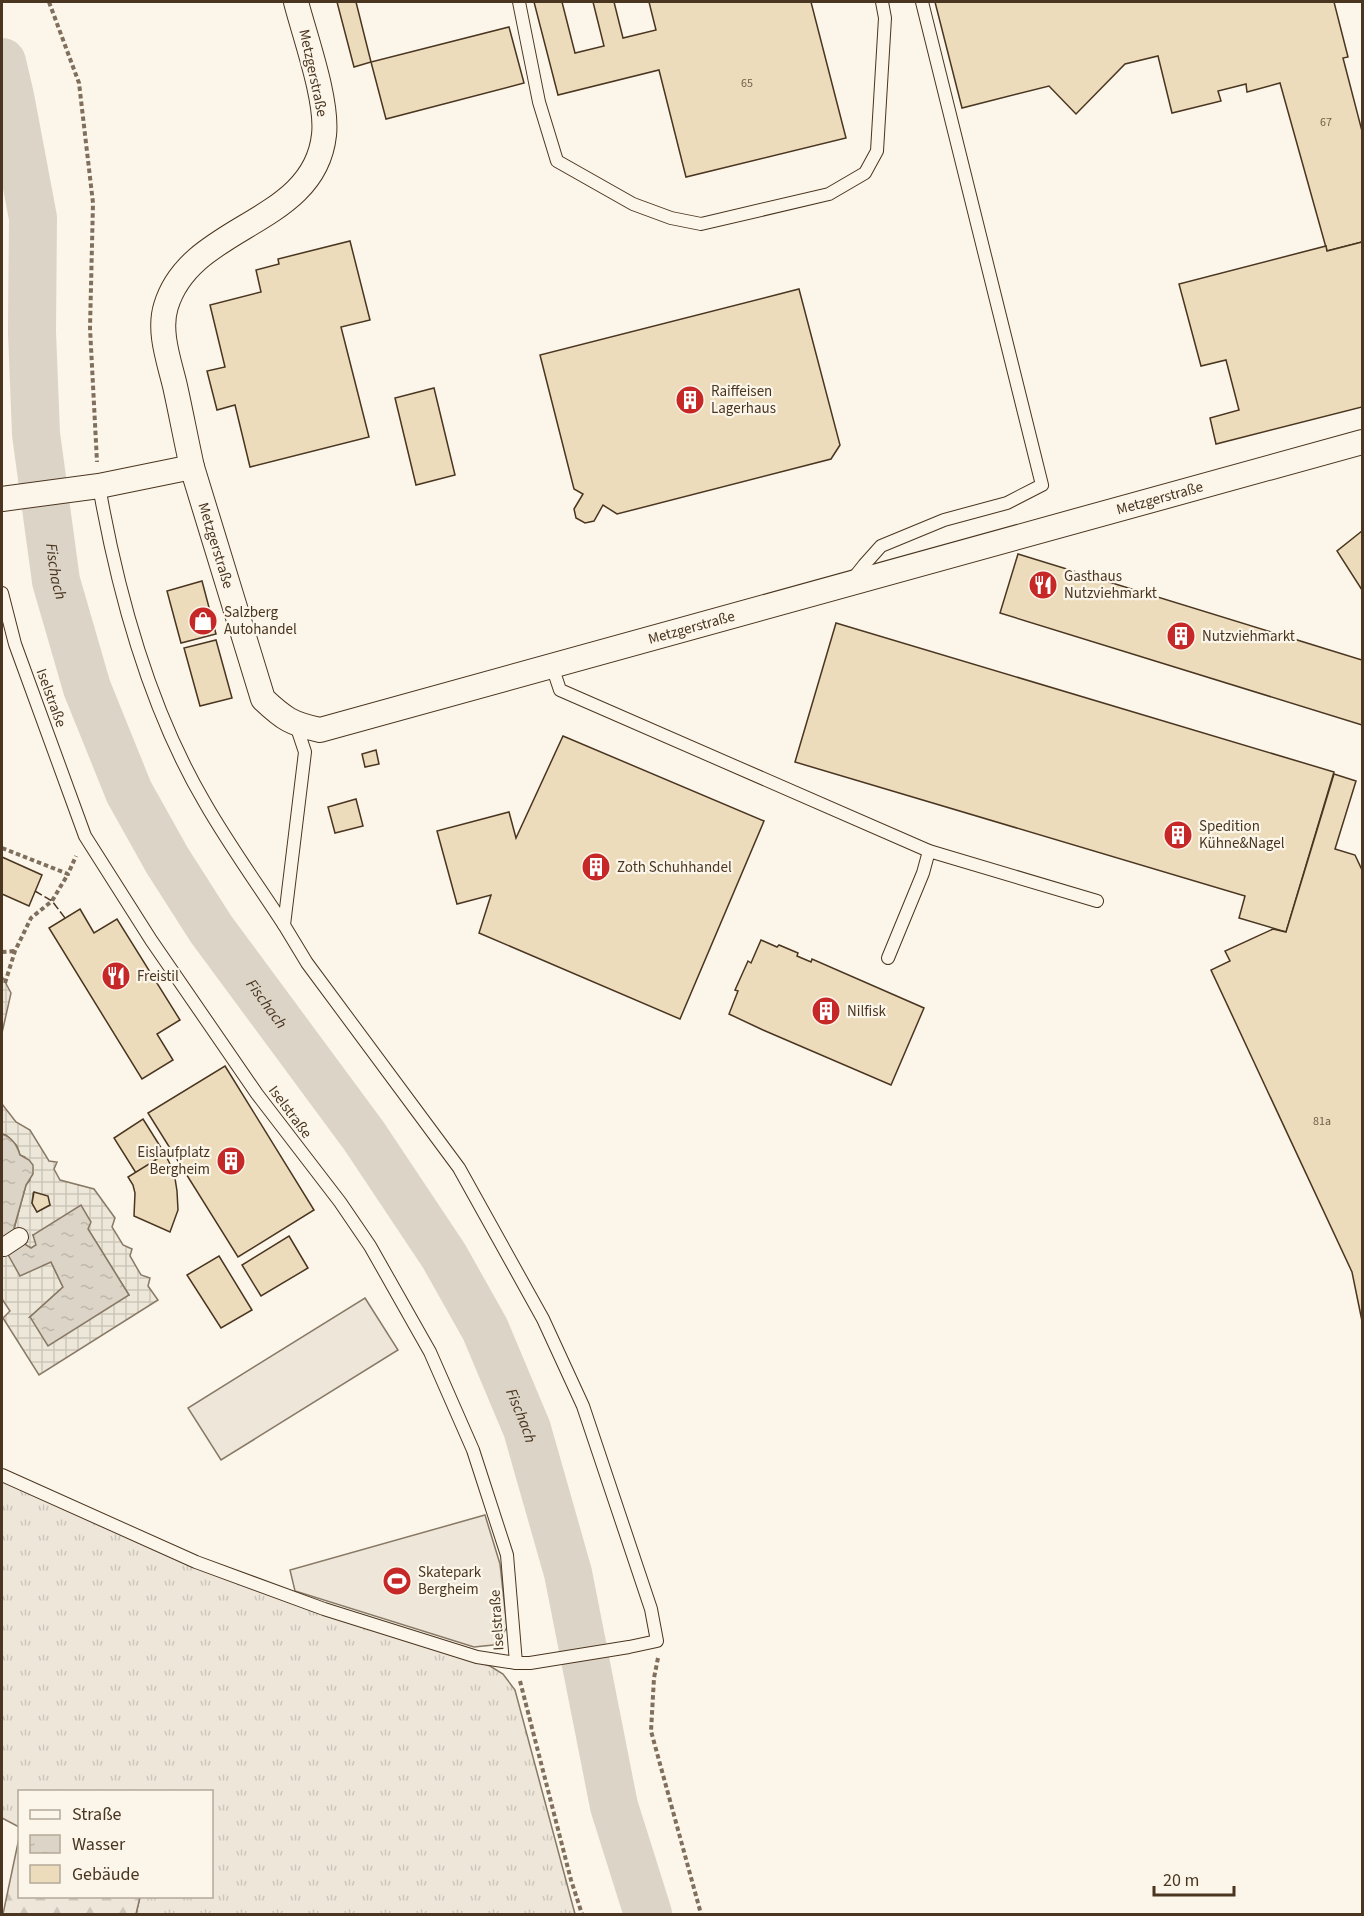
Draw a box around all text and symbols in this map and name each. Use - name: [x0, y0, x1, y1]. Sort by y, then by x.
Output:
- street label: Metzgerstraße: [293, 27, 333, 119]
- house number: 65: [741, 75, 753, 92]
- house number: 67: [1320, 114, 1332, 131]
- place label: Raiffeisen Lagerhaus: [711, 381, 776, 419]
- building icon: Raiffeisen Lagerhaus: [674, 384, 706, 416]
- street label: Metzgerstraße: [1114, 476, 1206, 520]
- street label: Metzgerstraße: [193, 500, 239, 591]
- water label: Fischach: [40, 542, 72, 602]
- place label: Gasthaus Nutzviehmarkt: [1064, 566, 1157, 604]
- restaurant icon: Gasthaus Nutzviehmarkt: [1027, 569, 1059, 601]
- place label: Salzberg Autohandel: [224, 602, 297, 640]
- shop icon: Salzberg Autohandel: [187, 605, 219, 637]
- street label: Metzgerstraße: [646, 605, 737, 649]
- building icon: Nutzviehmarkt: [1165, 620, 1197, 652]
- place label: Nutzviehmarkt: [1202, 626, 1295, 647]
- street label: Iselstraße: [31, 666, 71, 730]
- place label: Spedition Kühne&Nagel: [1199, 816, 1285, 854]
- building icon: Spedition Kühne&Nagel: [1162, 819, 1194, 851]
- building icon: Zoth Schuhhandel: [580, 851, 612, 883]
- place label: Zoth Schuhhandel: [617, 857, 732, 878]
- restaurant icon: Freistil: [100, 960, 132, 992]
- place label: Freistil: [137, 966, 179, 987]
- water label: Fischach: [241, 974, 292, 1033]
- building icon: Nilfisk: [810, 995, 842, 1027]
- place label: Nilfisk: [847, 1001, 887, 1022]
- street label: Iselstraße: [263, 1081, 317, 1143]
- house number: 81a: [1313, 1113, 1331, 1130]
- place label: Eislaufplatz Bergheim: [137, 1142, 210, 1180]
- building icon: Eislaufplatz Bergheim: [215, 1145, 247, 1177]
- water label: Fischach: [500, 1385, 541, 1445]
- place label: Skatepark Bergheim: [418, 1562, 482, 1600]
- sports icon: Skatepark Bergheim: [381, 1565, 413, 1597]
- street label: Iselstraße: [484, 1589, 510, 1651]
- legend: [18, 1790, 213, 1898]
- text: Straße: [72, 1802, 122, 1827]
- text: Wasser: [72, 1832, 126, 1857]
- scale bar: [1154, 1859, 1234, 1897]
- text: Gebäude: [72, 1862, 140, 1887]
- text: 20 m: [1163, 1868, 1199, 1893]

